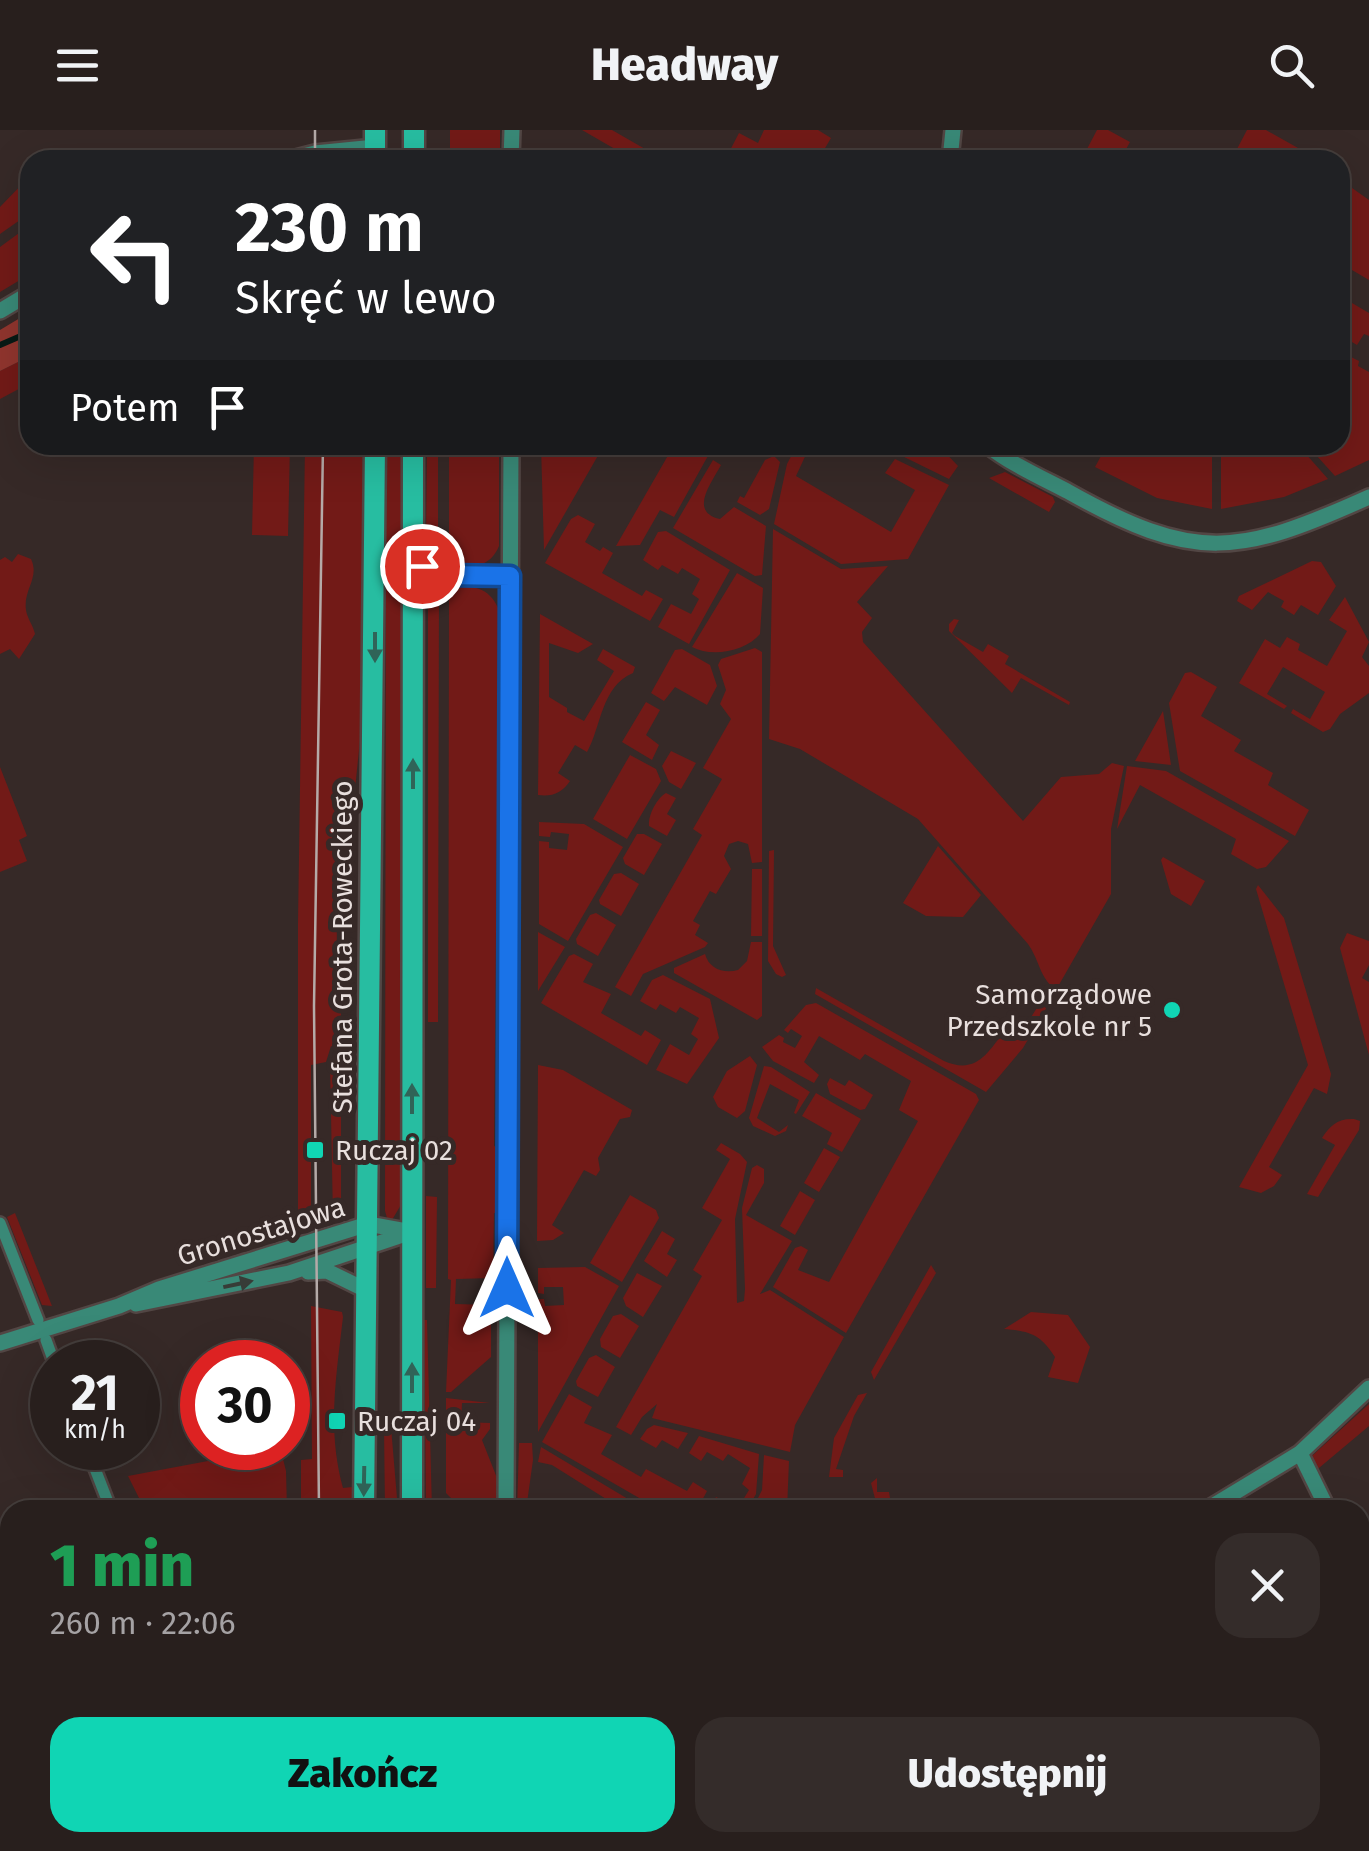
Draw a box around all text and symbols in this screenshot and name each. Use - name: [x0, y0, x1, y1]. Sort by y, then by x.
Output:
- icon: menu: [50, 38, 105, 93]
- text: Headway: [591, 38, 778, 92]
- icon: search: [1264, 38, 1319, 93]
- text: 230 m: [235, 186, 424, 270]
- icon: left: [70, 190, 200, 320]
- text: Skręć w lewo: [235, 271, 497, 325]
- icon: arrive: [200, 380, 255, 435]
- text: Potem: [70, 385, 180, 431]
- pin: [380, 524, 465, 609]
- icon: arrive: [395, 539, 450, 594]
- one-way arrow: [367, 632, 383, 664]
- one-way arrow: [405, 758, 421, 790]
- street label: Stefana Grota-Roweckiego: [326, 781, 359, 1113]
- place label: Samorządowe Przedszkole nr 5: [947, 978, 1152, 1043]
- marker: Samorządowe Przedszkole nr 5: [1161, 999, 1183, 1021]
- one-way arrow: [404, 1083, 420, 1115]
- place label: Ruczaj 02: [335, 1134, 453, 1167]
- marker: Ruczaj 02: [304, 1139, 326, 1161]
- street label: Gronostajowa: [173, 1190, 349, 1273]
- position arrow: [455, 1236, 559, 1340]
- one-way arrow: [223, 1275, 254, 1291]
- speed limit sign: 30: [180, 1340, 310, 1470]
- one-way arrow: [404, 1361, 420, 1393]
- text: 21: [71, 1363, 119, 1423]
- place label: Ruczaj 04: [357, 1405, 476, 1438]
- marker: Ruczaj 04: [326, 1410, 348, 1432]
- text: km/h: [64, 1415, 126, 1445]
- one-way arrow: [356, 1466, 372, 1498]
- text: 1 min: [50, 1530, 194, 1602]
- button: close: [1215, 1533, 1320, 1638]
- text: 260 m · 22:06: [50, 1604, 236, 1642]
- button: Zakończ: [50, 1717, 675, 1832]
- button: Udostępnij: [695, 1717, 1320, 1832]

